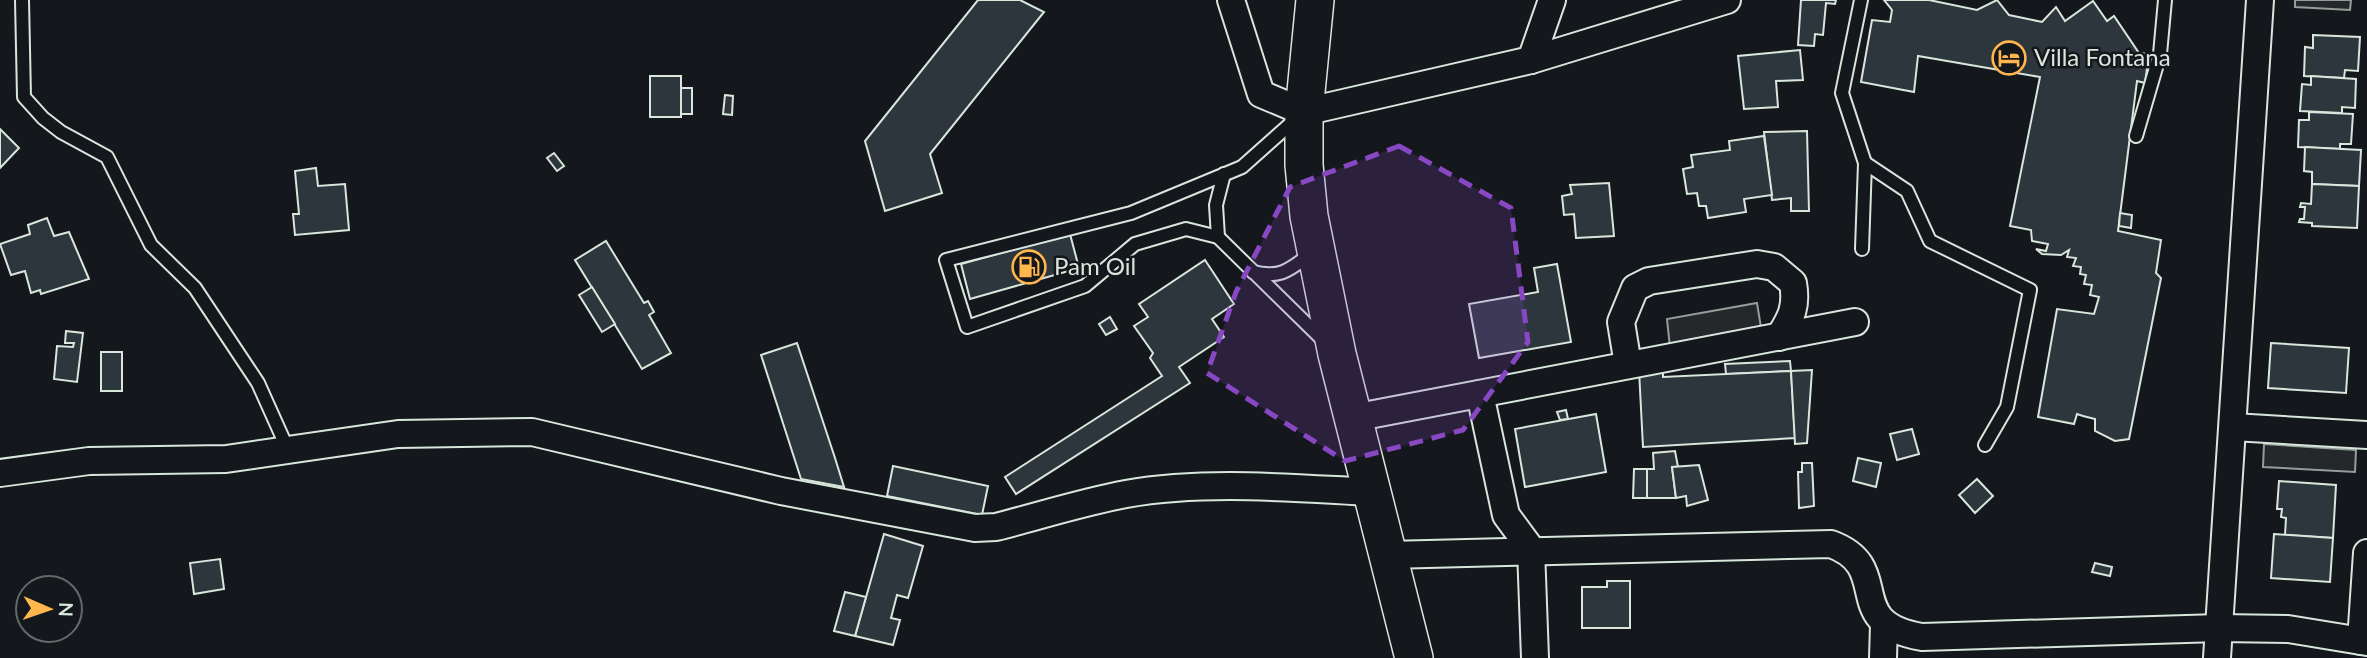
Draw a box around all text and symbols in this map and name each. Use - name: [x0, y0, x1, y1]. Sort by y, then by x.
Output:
- hotel icon: Villa Fontana: [1990, 39, 2028, 77]
- place label: Villa Fontana: [2034, 42, 2171, 71]
- fuel station icon: Pam Oil: [1010, 248, 1048, 286]
- place label: Pam Oil: [1054, 251, 1136, 280]
- north arrow: [14, 574, 84, 644]
- text: N: [55, 602, 78, 617]

